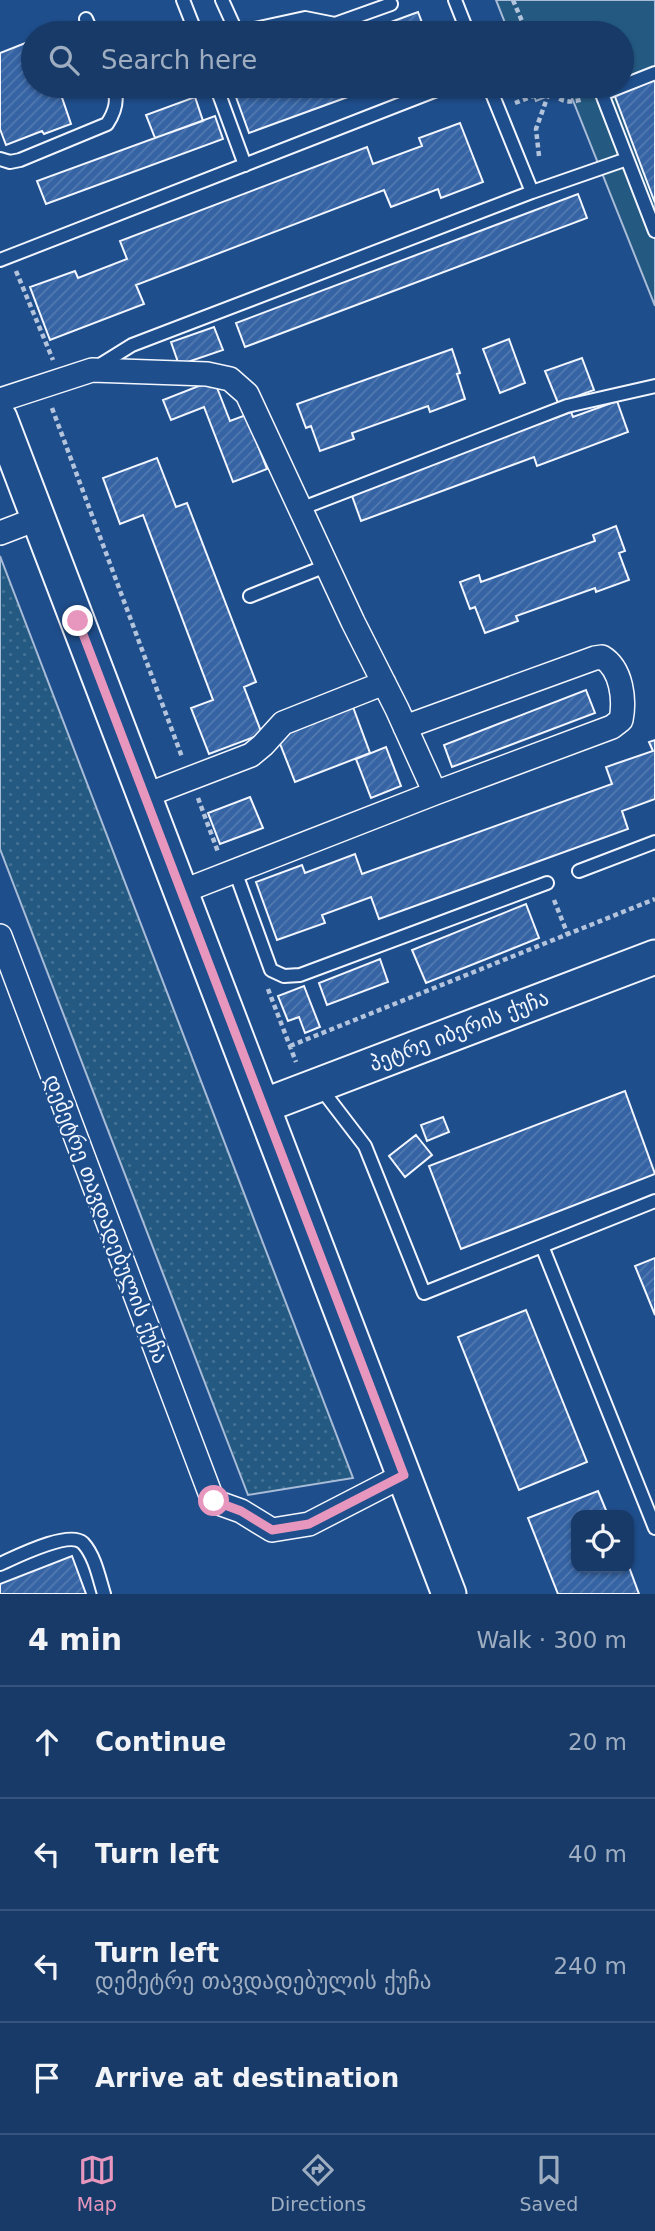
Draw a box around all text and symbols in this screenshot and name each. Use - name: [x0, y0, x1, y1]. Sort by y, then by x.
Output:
- search box: [21, 21, 634, 98]
- icon: search: [45, 41, 83, 79]
- text: Search here: [101, 45, 257, 75]
- route end: [62, 605, 93, 636]
- street label: პეტრე იბერის ქუჩა: [366, 986, 552, 1076]
- street label: დემეტრე თავდადებულის ქუჩა: [40, 1071, 172, 1367]
- route start: [198, 1485, 229, 1516]
- map controls: [571, 1510, 634, 1573]
- button: locate: [571, 1510, 634, 1573]
- text: 4 min: [28, 1622, 122, 1657]
- text: Walk · 300 m: [476, 1627, 627, 1653]
- icon: ahead: [28, 1723, 66, 1761]
- text: Continue: [95, 1727, 226, 1757]
- text: 20 m: [568, 1729, 627, 1755]
- icon: left: [28, 1835, 66, 1873]
- text: Turn left: [95, 1839, 219, 1869]
- text: 40 m: [568, 1841, 627, 1867]
- text: Turn left: [95, 1938, 219, 1968]
- icon: left: [28, 1947, 66, 1985]
- text: 240 m: [553, 1953, 627, 1979]
- text: დემეტრე თავდადებულის ქუჩა: [95, 1968, 432, 1994]
- icon: arrive: [28, 2059, 66, 2097]
- text: Arrive at destination: [95, 2063, 399, 2093]
- tab: Map: [77, 2151, 117, 2215]
- tab: Directions: [270, 2151, 366, 2215]
- tab: Saved: [520, 2151, 578, 2215]

